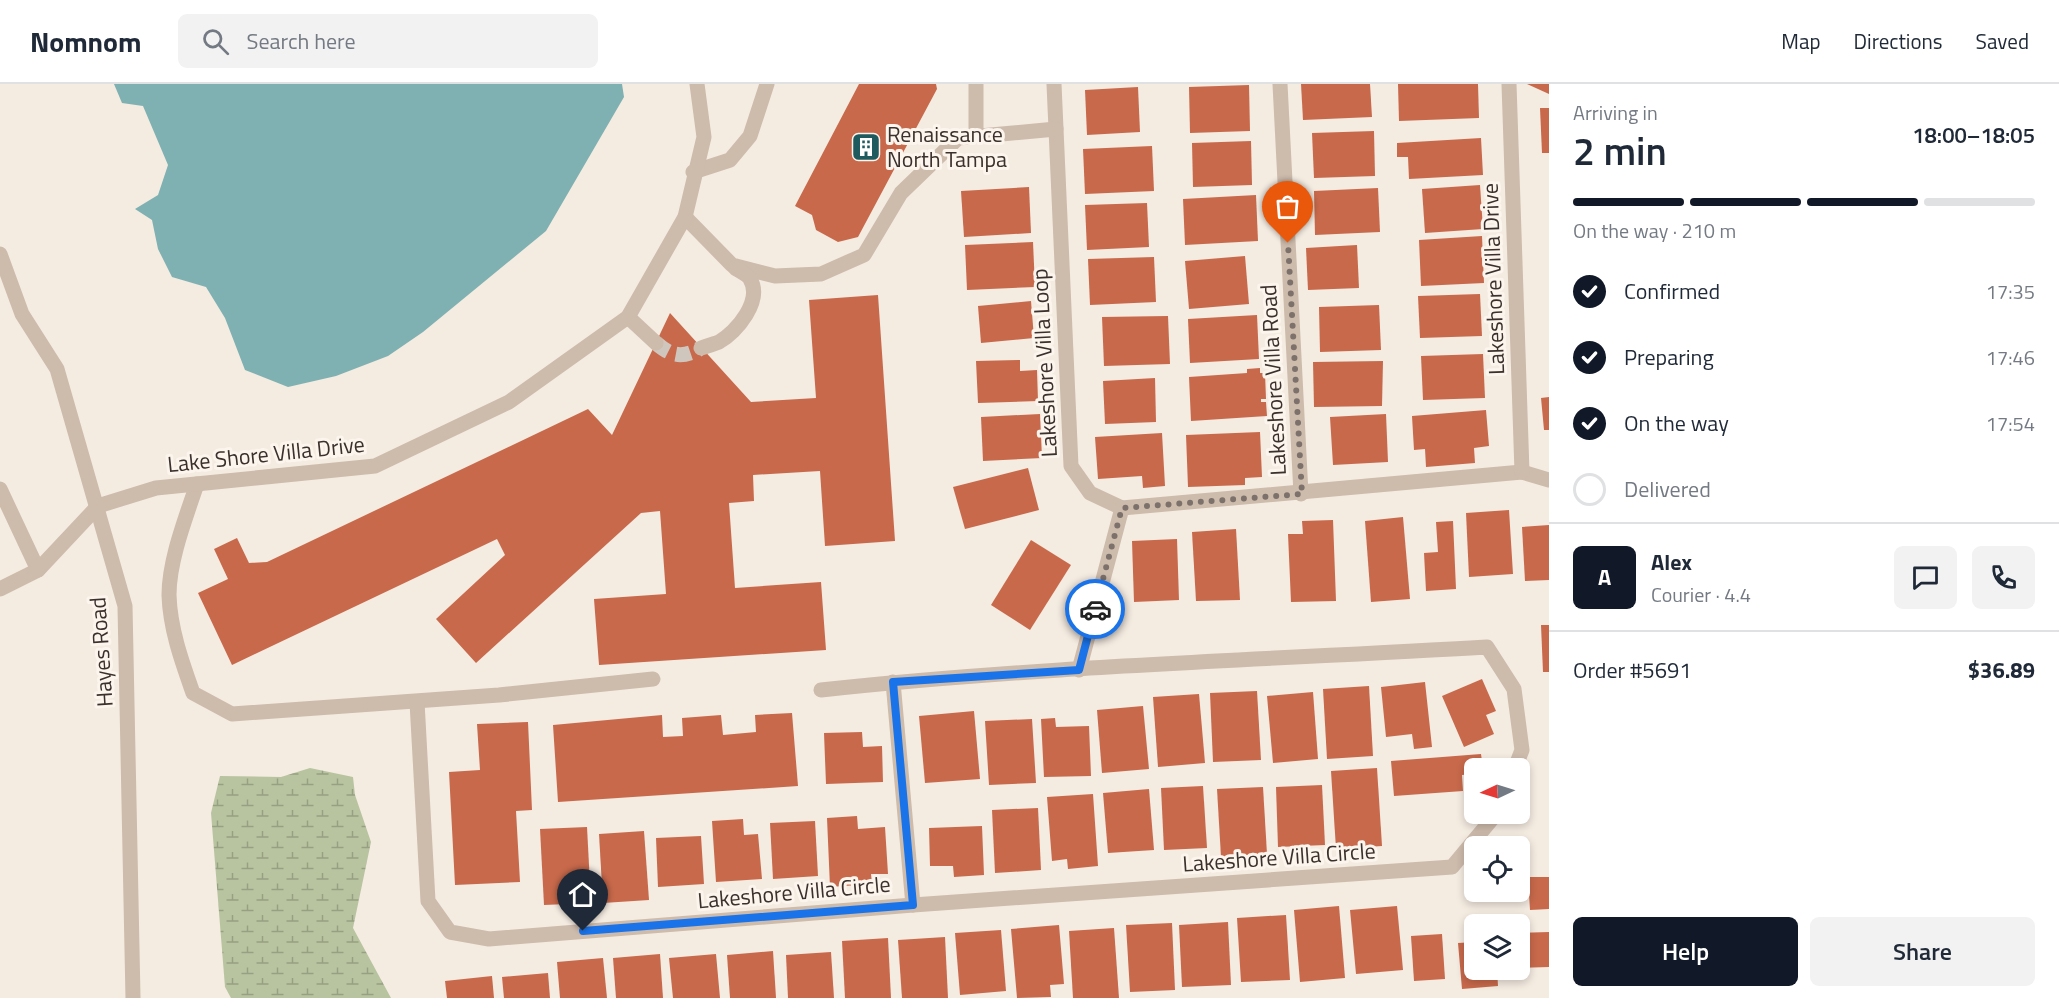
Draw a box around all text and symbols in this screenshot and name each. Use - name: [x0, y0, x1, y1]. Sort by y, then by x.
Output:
- search box: [178, 14, 598, 68]
- text: Nomnom: [30, 20, 142, 63]
- text: Search here: [247, 24, 356, 58]
- icon: search: [199, 25, 232, 58]
- text: Map: [1781, 25, 1821, 57]
- text: Directions: [1854, 25, 1943, 57]
- text: Saved: [1976, 25, 2029, 57]
- text: Arriving in: [1573, 97, 1658, 128]
- place label: Renaissance North Tampa: [887, 117, 1007, 176]
- text: 18:00–18:05: [1912, 118, 2035, 152]
- text: 2 min: [1573, 121, 1667, 180]
- building icon: Renaissance North Tampa: [850, 131, 882, 163]
- pin: [1262, 181, 1313, 243]
- street label: Lakeshore Villa Drive: [1473, 183, 1513, 375]
- icon: bag: [1271, 190, 1304, 223]
- text: On the way · 210 m: [1573, 215, 1736, 246]
- street label: Lakeshore Villa Loop: [1022, 268, 1066, 458]
- text: Confirmed: [1624, 274, 1720, 308]
- icon: check: [1573, 275, 1606, 308]
- text: 17:35: [1986, 276, 2035, 307]
- street label: Lakeshore Villa Road: [1251, 284, 1295, 476]
- text: Preparing: [1624, 340, 1714, 374]
- icon: check: [1573, 341, 1606, 374]
- text: 17:46: [1986, 342, 2035, 373]
- text: On the way: [1624, 406, 1729, 440]
- icon: check: [1573, 407, 1606, 440]
- text: 17:54: [1986, 408, 2035, 439]
- street label: Lake Shore Villa Drive: [166, 427, 366, 481]
- text: Delivered: [1624, 472, 1711, 506]
- text: Alex: [1651, 545, 1692, 579]
- button: chat: [1894, 546, 1957, 609]
- button: phone: [1972, 546, 2035, 609]
- text: A: [1598, 560, 1611, 594]
- courier: [1065, 579, 1125, 639]
- text: Courier · 4.4: [1651, 579, 1751, 610]
- icon: car: [1079, 593, 1112, 626]
- street label: Hayes Road: [80, 596, 122, 708]
- text: Order #5691: [1573, 653, 1692, 687]
- text: $36.89: [1968, 653, 2035, 687]
- north arrow: [1464, 758, 1530, 824]
- map controls: [1464, 758, 1530, 980]
- street label: Lakeshore Villa Circle: [1181, 833, 1377, 881]
- button: locate: [1464, 836, 1530, 902]
- street label: Lakeshore Villa Circle: [696, 867, 892, 917]
- pin: [557, 869, 608, 931]
- icon: home: [566, 878, 599, 911]
- button: layers: [1464, 914, 1530, 980]
- button: Help: [1573, 917, 1798, 986]
- button: Share: [1810, 917, 2035, 986]

